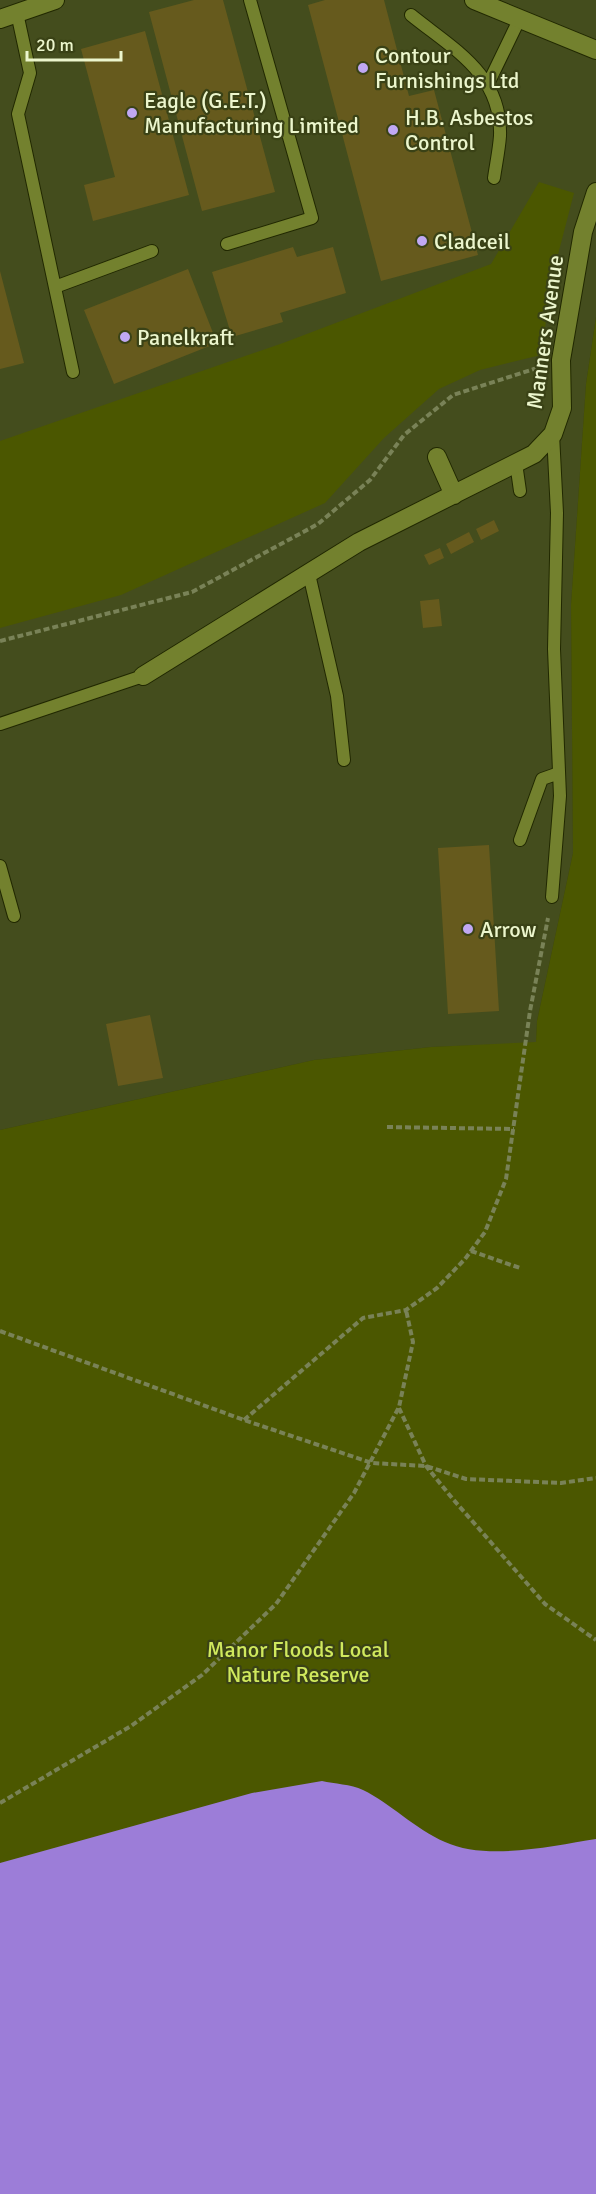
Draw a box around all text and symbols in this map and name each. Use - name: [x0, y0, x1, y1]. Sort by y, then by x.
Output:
- scale bar: [27, 24, 122, 62]
- text: 20 m: [36, 34, 74, 56]
- place label: Contour Furnishings Ltd: [375, 42, 520, 94]
- marker: Contour Furnishings Ltd: [356, 61, 370, 75]
- place label: Eagle (G.E.T.) Manufacturing Limited: [144, 87, 359, 139]
- place label: H.B. Asbestos Control: [405, 104, 533, 156]
- marker: Eagle (G.E.T.) Manufacturing Limited: [125, 106, 139, 120]
- marker: H.B. Asbestos Control: [386, 123, 400, 137]
- place label: Cladceil: [434, 228, 510, 255]
- marker: Cladceil: [415, 234, 429, 248]
- street label: Manners Avenue: [521, 253, 569, 411]
- place label: Panelkraft: [137, 324, 234, 351]
- marker: Panelkraft: [118, 330, 132, 344]
- place label: Arrow: [480, 916, 536, 943]
- marker: Arrow: [461, 922, 475, 936]
- park label: Manor Floods Local Nature Reserve: [207, 1636, 389, 1688]

